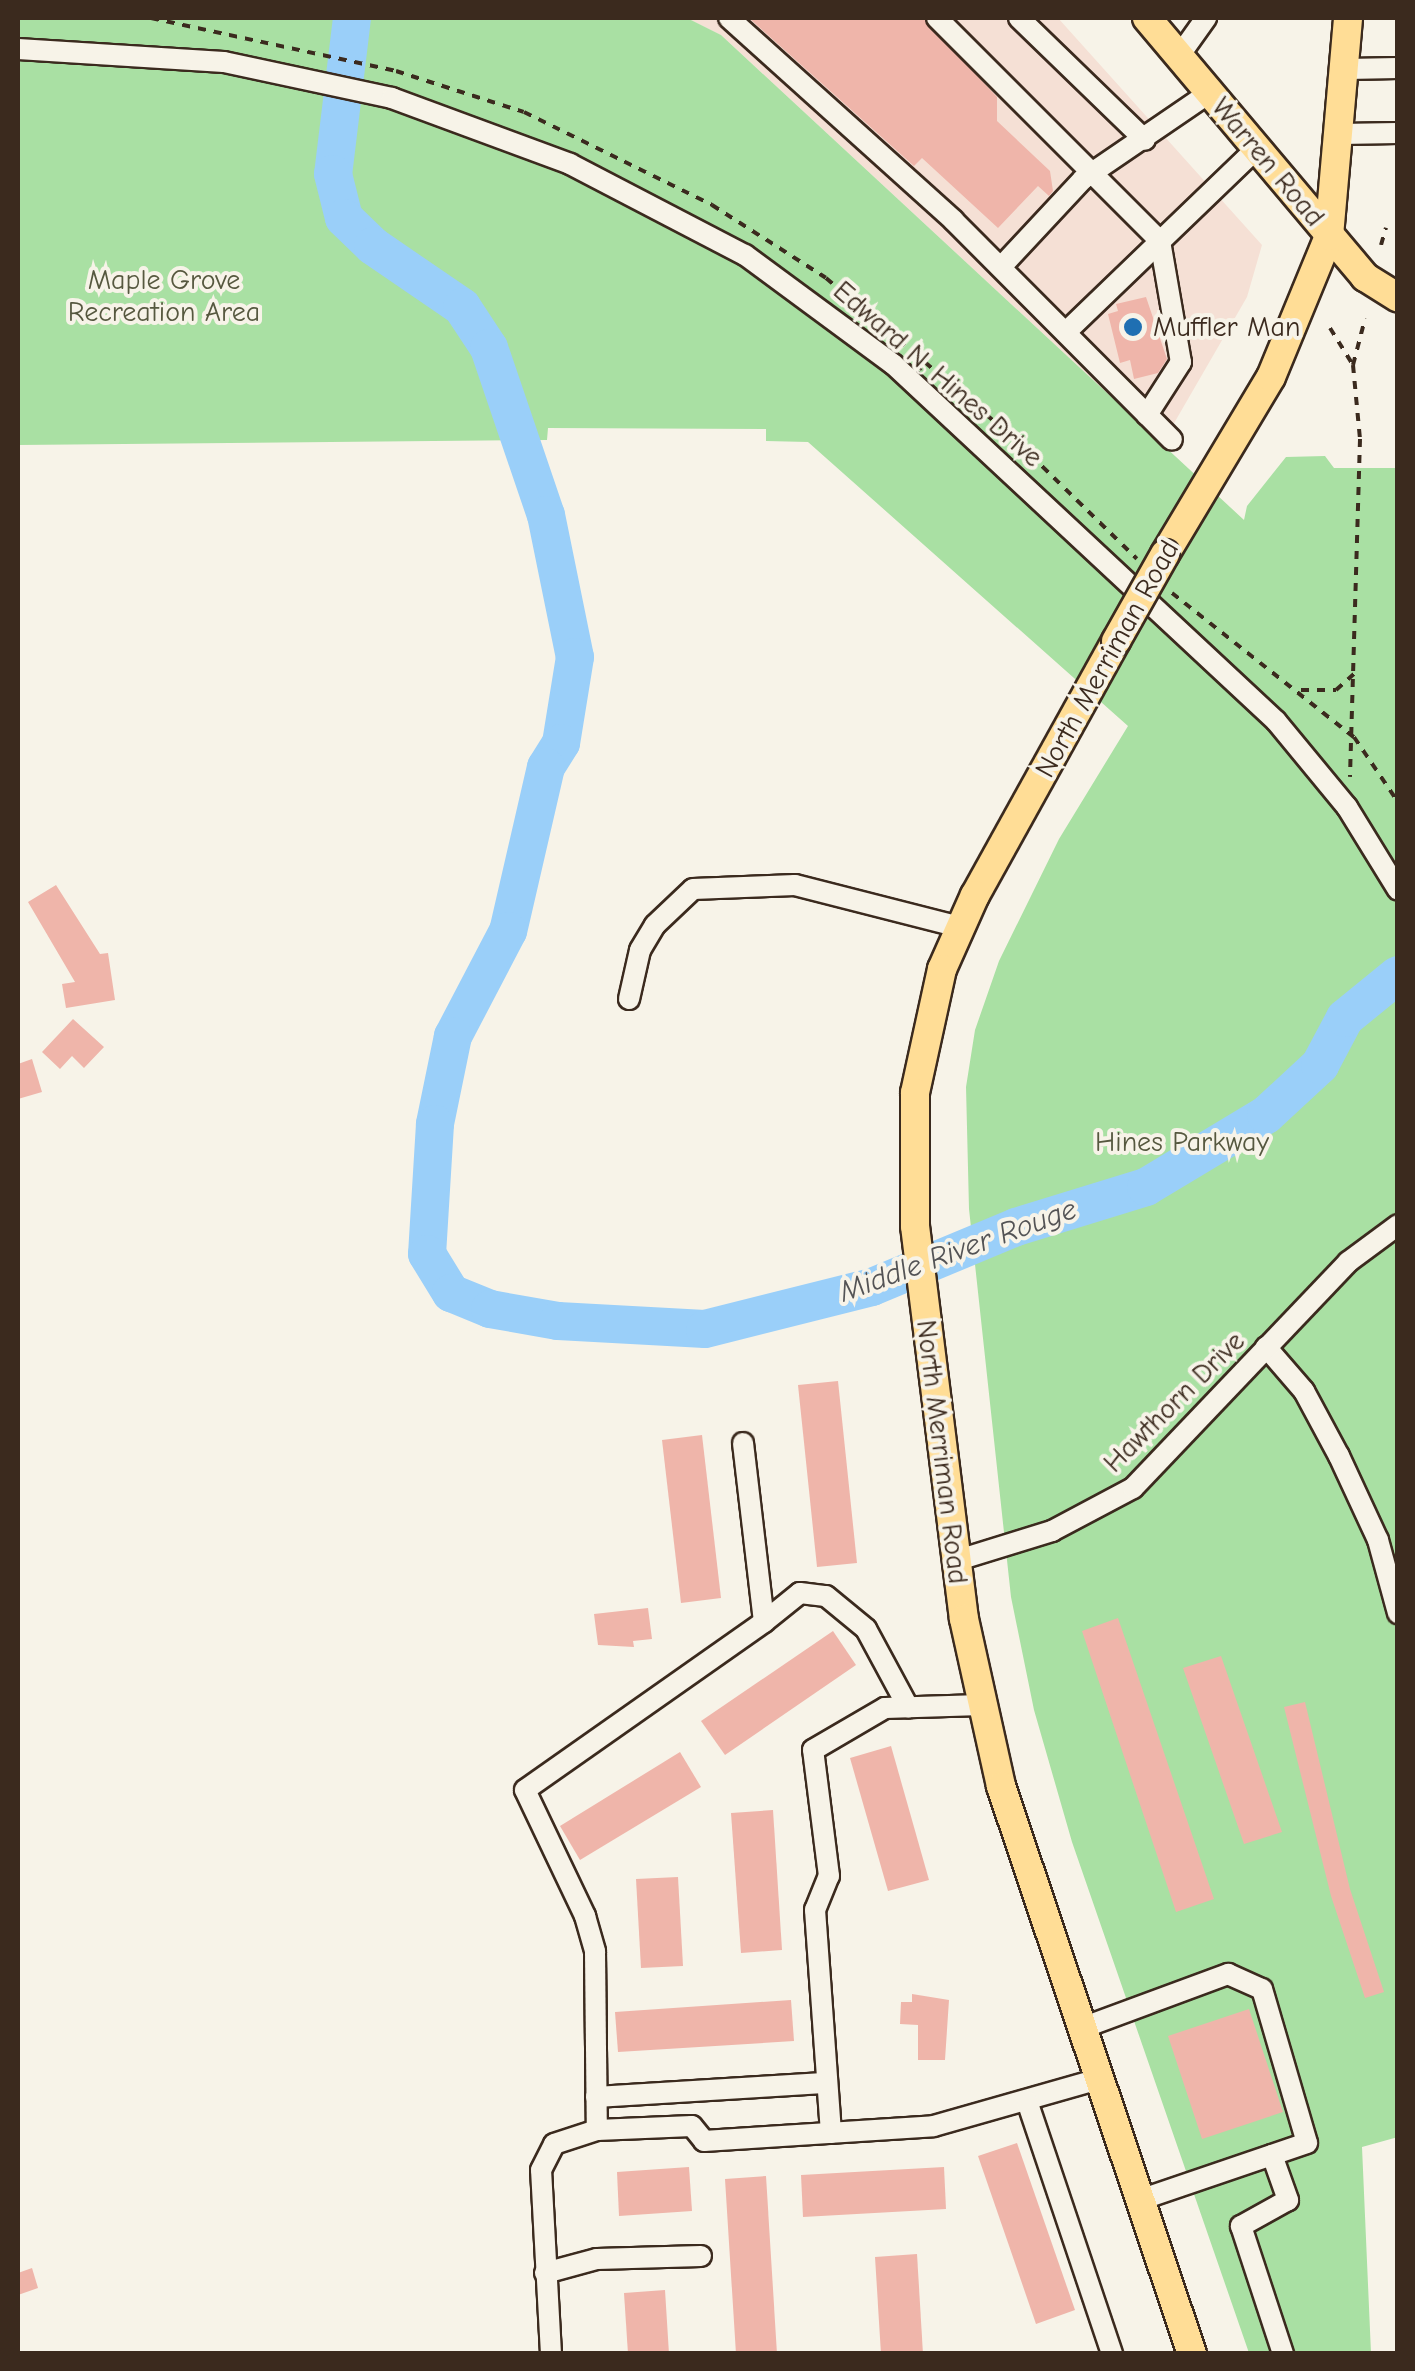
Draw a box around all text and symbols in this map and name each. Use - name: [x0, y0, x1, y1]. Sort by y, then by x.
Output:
- street label: Warren Road: [1204, 91, 1332, 233]
- park label: Maple Grove Recreation Area: [68, 263, 260, 329]
- street label: Edward N. Hines Drive: [826, 274, 1050, 474]
- place label: Muffler Man: [1153, 310, 1300, 344]
- marker: Muffler Man: [1122, 316, 1144, 338]
- street label: North Merriman Road: [1028, 535, 1186, 783]
- park label: Hines Parkway: [1095, 1125, 1269, 1159]
- water label: Middle River Rouge: [834, 1191, 1082, 1311]
- street label: North Merriman Road: [909, 1318, 975, 1586]
- street label: Hawthorn Drive: [1097, 1325, 1251, 1479]

